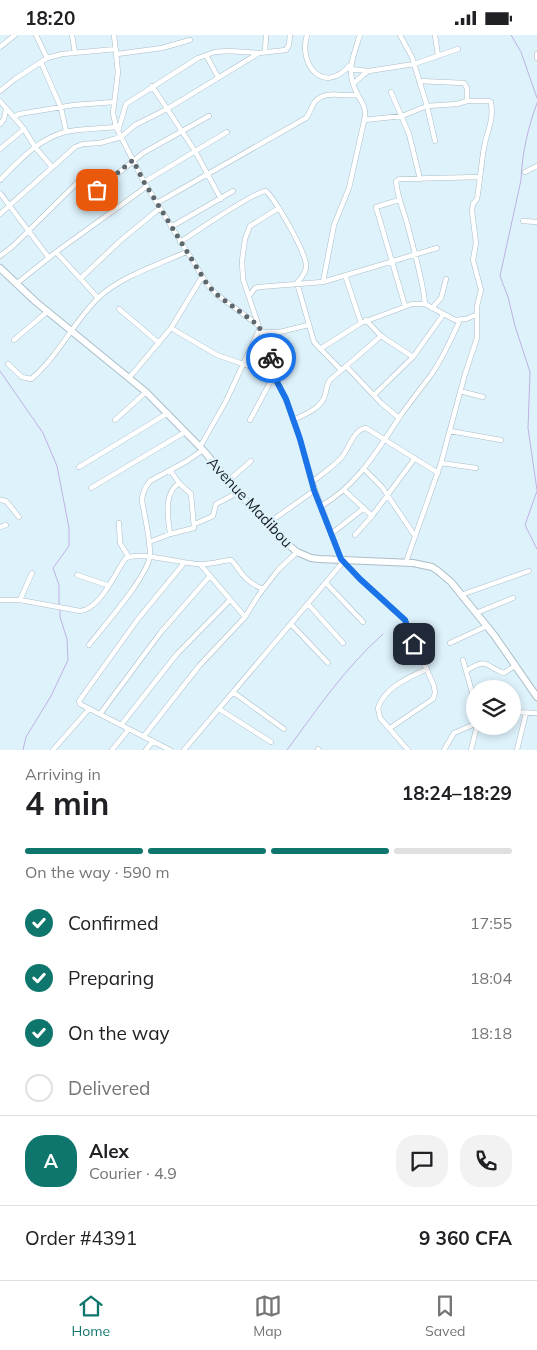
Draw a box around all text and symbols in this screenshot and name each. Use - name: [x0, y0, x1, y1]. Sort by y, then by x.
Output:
- text: 18:20: [25, 6, 75, 30]
- pin: [76, 169, 118, 211]
- icon: bag: [83, 176, 111, 204]
- courier: [246, 333, 296, 383]
- icon: bike: [257, 344, 285, 372]
- street label: Avenue Madibou: [203, 453, 297, 551]
- pin: [393, 623, 435, 665]
- icon: home: [400, 630, 428, 658]
- map controls: [466, 680, 521, 735]
- button: layers: [466, 680, 521, 735]
- text: Arriving in: [25, 764, 101, 784]
- text: 18:24–18:29: [402, 781, 512, 805]
- text: 4 min: [25, 783, 109, 823]
- text: On the way · 590 m: [25, 862, 170, 882]
- icon: check: [25, 909, 53, 937]
- text: Confirmed: [68, 911, 159, 935]
- text: 17:55: [470, 913, 512, 933]
- icon: check: [25, 964, 53, 992]
- text: Preparing: [68, 966, 154, 990]
- text: 18:04: [470, 968, 512, 988]
- icon: check: [25, 1019, 53, 1047]
- text: On the way: [68, 1021, 170, 1045]
- text: 18:18: [470, 1023, 512, 1043]
- text: Delivered: [68, 1076, 150, 1100]
- button: chat: [396, 1135, 448, 1187]
- button: phone: [460, 1135, 512, 1187]
- text: Alex: [89, 1139, 129, 1163]
- text: A: [44, 1149, 58, 1173]
- text: Courier · 4.9: [89, 1163, 177, 1183]
- text: Order #4391: [25, 1226, 137, 1250]
- text: 9 360 CFA: [419, 1226, 512, 1250]
- tab: Home: [72, 1292, 110, 1340]
- tab: Map: [253, 1292, 282, 1340]
- tab: Saved: [425, 1292, 465, 1340]

